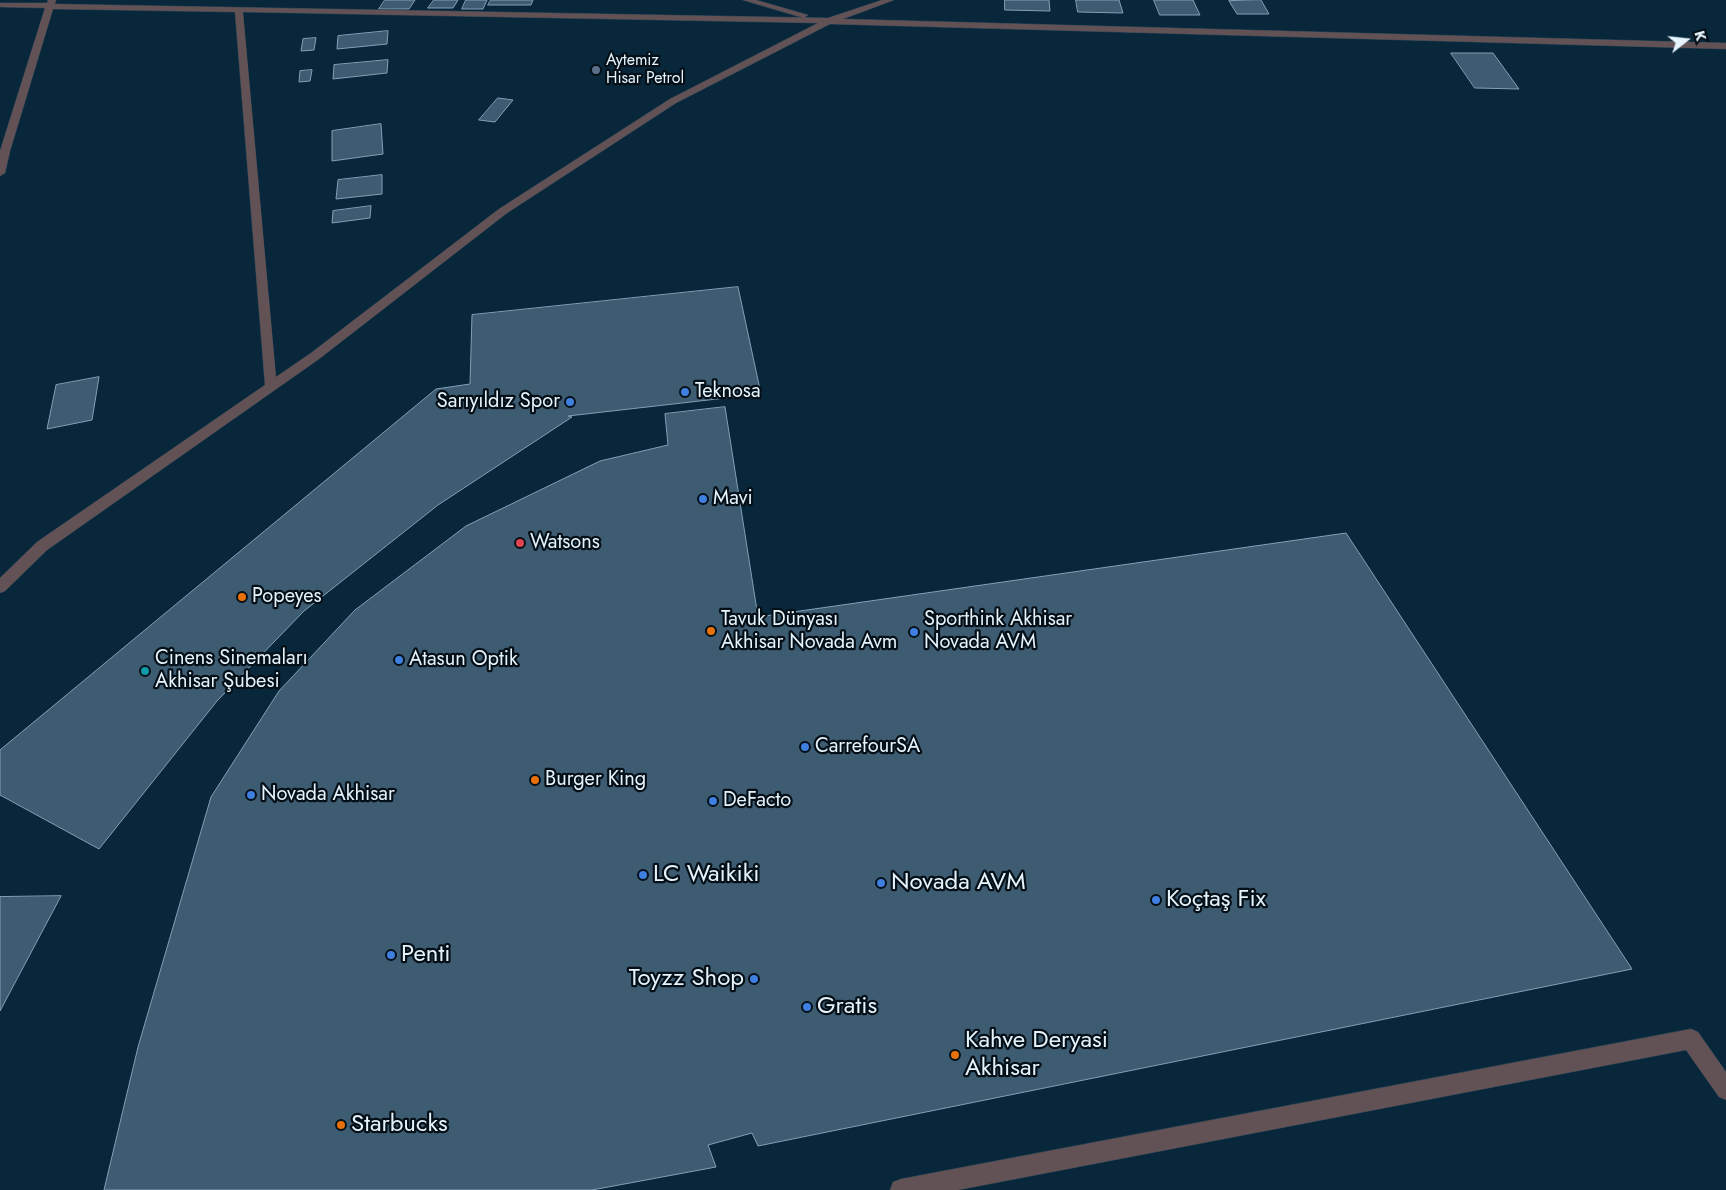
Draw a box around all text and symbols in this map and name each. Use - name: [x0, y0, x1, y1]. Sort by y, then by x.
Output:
- north arrow: [1661, 15, 1711, 65]
- text: K: [1689, 28, 1711, 43]
- place label: Aytemiz Hisar Petrol: [606, 51, 684, 89]
- marker: Aytemiz Hisar Petrol: [590, 64, 602, 76]
- place label: Teknosa: [695, 380, 760, 404]
- marker: Teknosa: [679, 386, 691, 398]
- place label: Sarıyıldız Spor: [437, 390, 560, 414]
- marker: Sarıyıldız Spor: [564, 396, 576, 408]
- place label: Mavi: [713, 487, 753, 511]
- marker: Mavi: [697, 493, 709, 505]
- place label: Watsons: [530, 531, 600, 555]
- marker: Watsons: [514, 537, 526, 549]
- place label: Popeyes: [252, 585, 322, 609]
- marker: Popeyes: [236, 591, 248, 603]
- place label: Tavuk Dünyası Akhisar Novada Avm: [721, 608, 897, 655]
- place label: Sporthink Akhisar Novada AVM: [924, 608, 1072, 655]
- marker: Tavuk Dünyası Akhisar Novada Avm: [705, 625, 717, 637]
- marker: Sporthink Akhisar Novada AVM: [908, 626, 920, 638]
- place label: Cinens Sinemaları Akhisar Şubesi: [155, 647, 308, 694]
- place label: Atasun Optik: [409, 648, 518, 672]
- marker: Atasun Optik: [393, 654, 405, 666]
- marker: Cinens Sinemaları Akhisar Şubesi: [139, 665, 151, 677]
- place label: CarrefourSA: [815, 735, 920, 759]
- marker: CarrefourSA: [799, 741, 811, 753]
- place label: Burger King: [545, 768, 646, 792]
- marker: Burger King: [529, 774, 541, 786]
- place label: Novada Akhisar: [261, 783, 395, 807]
- marker: Novada Akhisar: [245, 789, 257, 801]
- place label: DeFacto: [723, 789, 791, 813]
- marker: DeFacto: [707, 795, 719, 807]
- place label: LC Waikiki: [653, 861, 759, 889]
- marker: LC Waikiki: [637, 869, 649, 881]
- place label: Novada AVM: [891, 869, 1026, 897]
- marker: Novada AVM: [875, 877, 887, 889]
- place label: Koçtaş Fix: [1166, 886, 1266, 914]
- marker: Koçtaş Fix: [1150, 894, 1162, 906]
- place label: Penti: [401, 941, 450, 969]
- marker: Penti: [385, 949, 397, 961]
- place label: Toyzz Shop: [629, 965, 744, 993]
- marker: Toyzz Shop: [748, 973, 760, 985]
- place label: Gratis: [817, 993, 877, 1021]
- marker: Gratis: [801, 1001, 813, 1013]
- place label: Kahve Deryasi Akhisar: [965, 1027, 1108, 1083]
- marker: Kahve Deryasi Akhisar: [949, 1049, 961, 1061]
- place label: Starbucks: [351, 1111, 448, 1139]
- marker: Starbucks: [335, 1119, 347, 1131]

